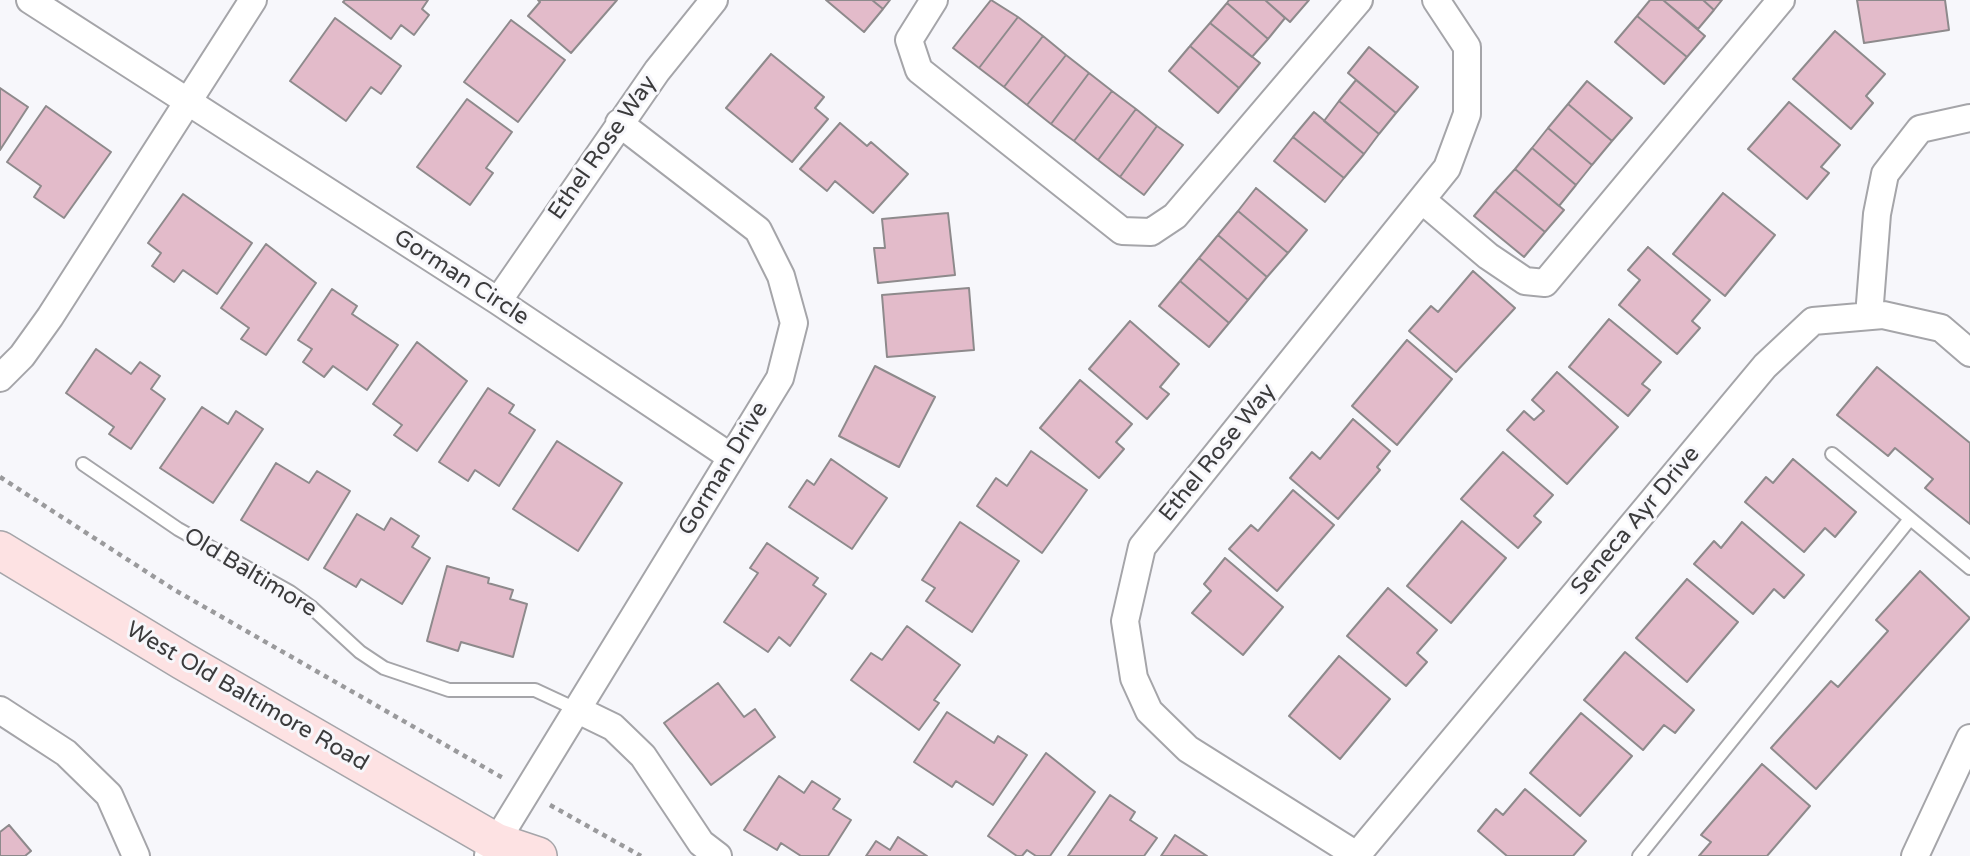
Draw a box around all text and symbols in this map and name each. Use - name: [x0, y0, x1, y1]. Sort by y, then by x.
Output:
- street label: Ethel Rose Way: [543, 71, 663, 225]
- street label: Gorman Circle: [388, 224, 534, 332]
- street label: Ethel Rose Way: [1154, 378, 1282, 528]
- street label: Gorman Drive: [673, 397, 775, 541]
- street label: Seneca Ayr Drive: [1566, 441, 1706, 601]
- street label: Old Baltimore: [178, 522, 322, 624]
- street label: West Old Baltimore Road: [121, 616, 373, 778]

